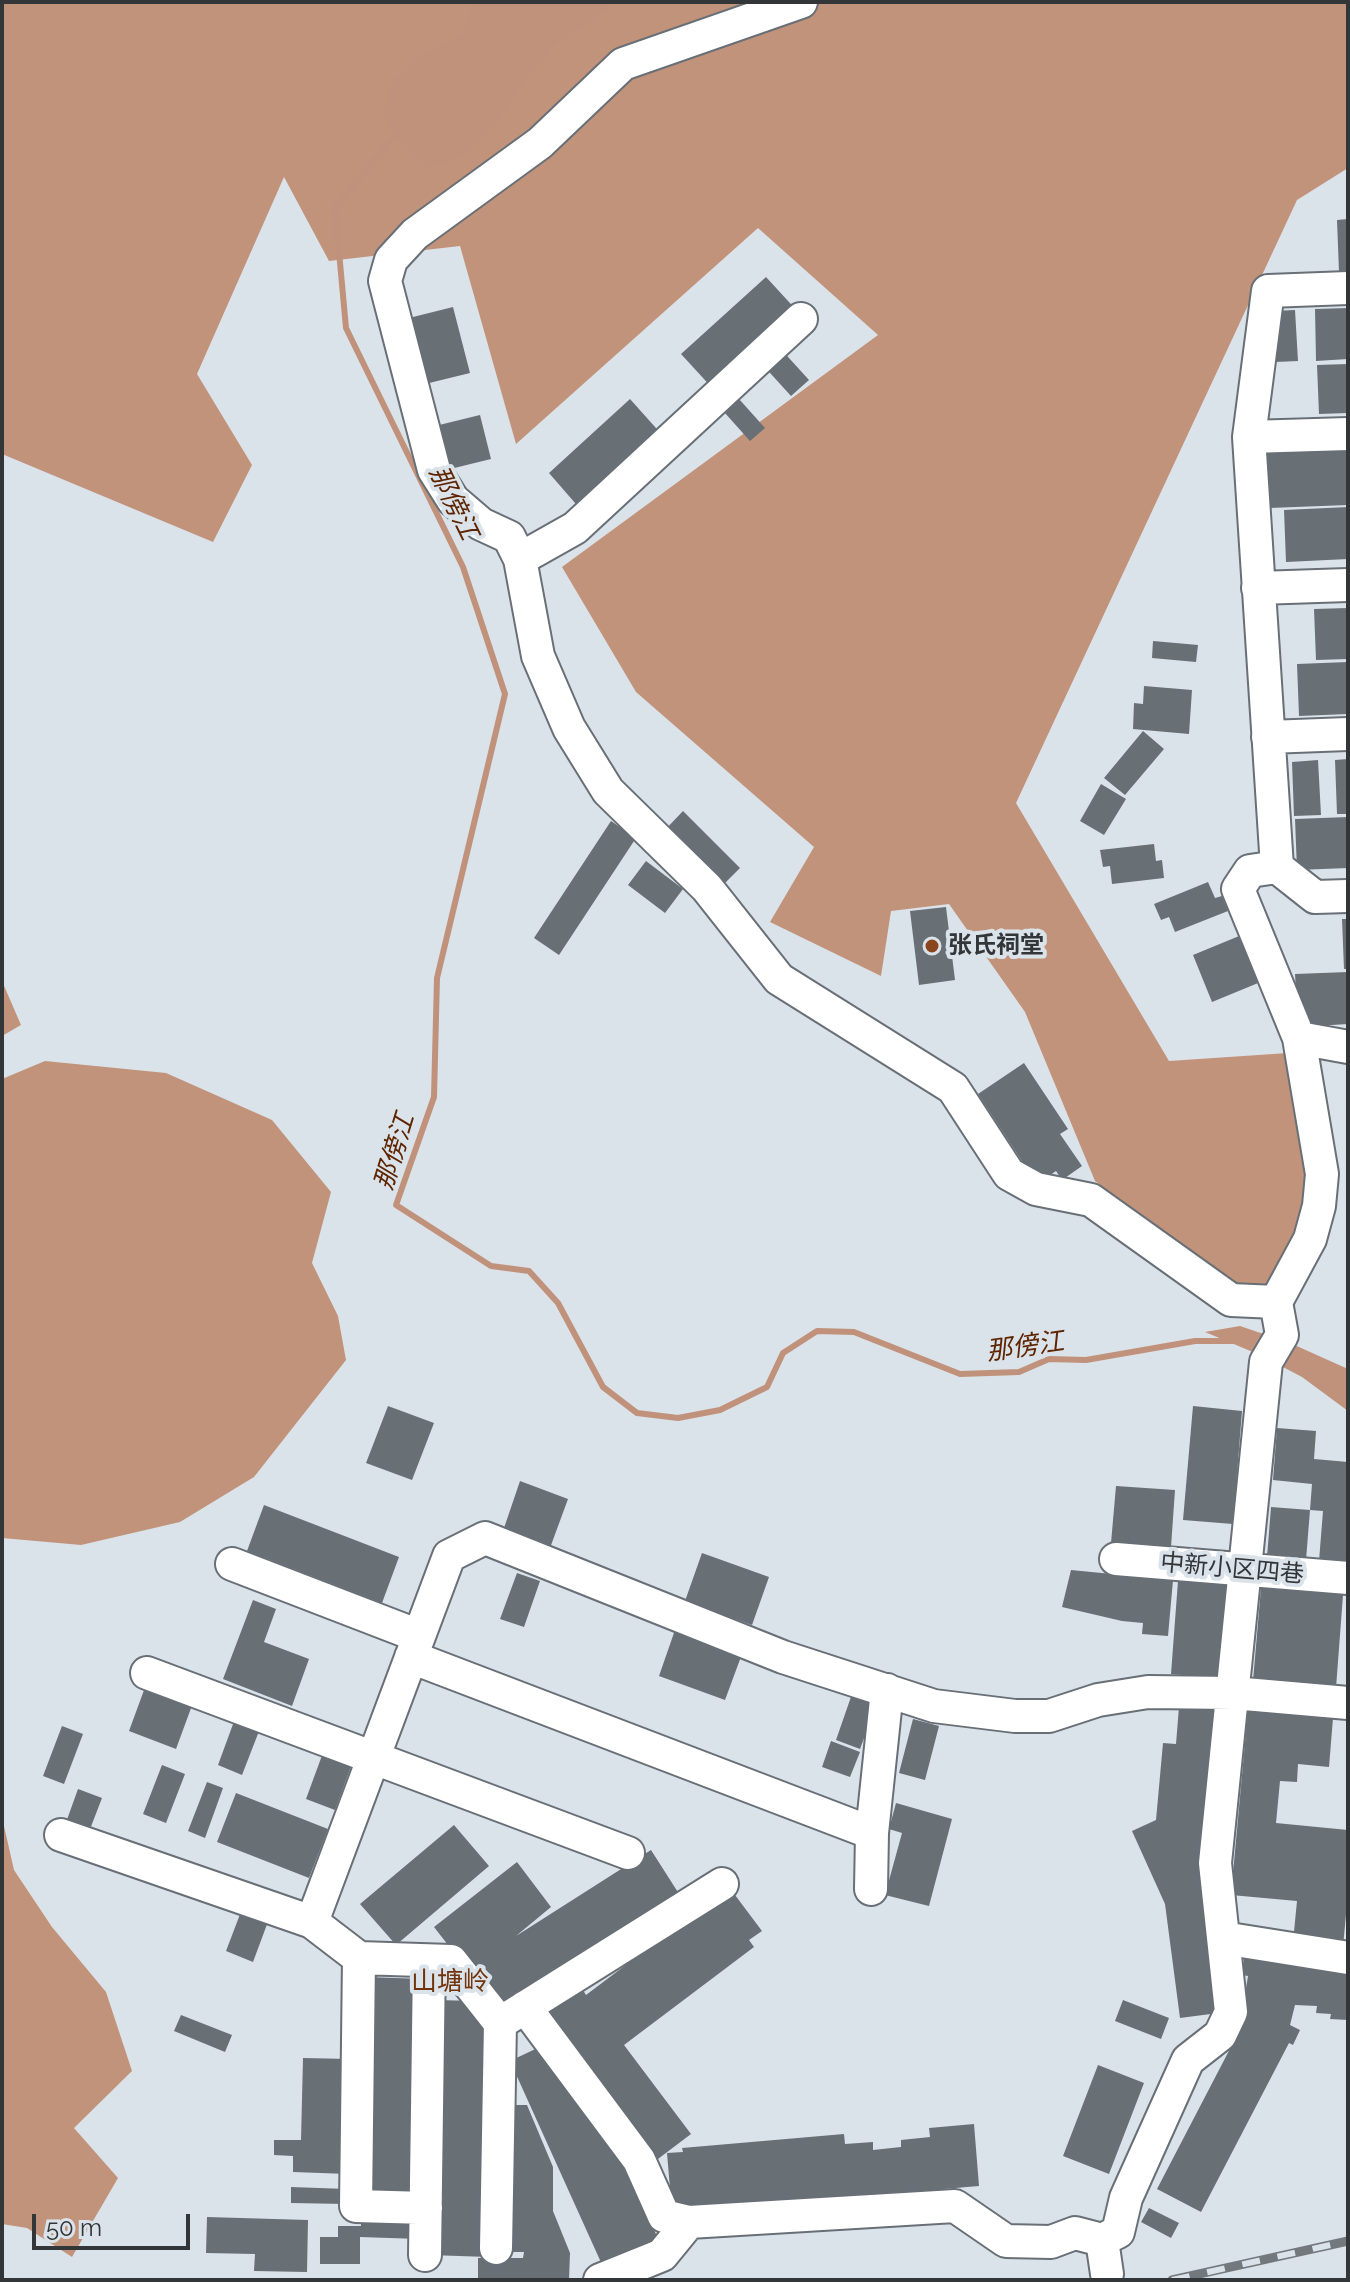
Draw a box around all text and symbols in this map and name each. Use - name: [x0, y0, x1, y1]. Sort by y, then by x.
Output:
- water label: 那傍江: [422, 461, 484, 545]
- place label: 张氏祠堂: [948, 932, 1044, 960]
- marker: 张氏祠堂: [923, 937, 941, 955]
- water label: 那傍江: [369, 1110, 421, 1194]
- water label: 那傍江: [984, 1326, 1066, 1368]
- street label: 中新小区四巷: [1159, 1548, 1305, 1590]
- district label: 山塘岭: [411, 1966, 489, 1998]
- scale bar: [36, 2198, 194, 2248]
- text: 50 m: [46, 2213, 102, 2242]

